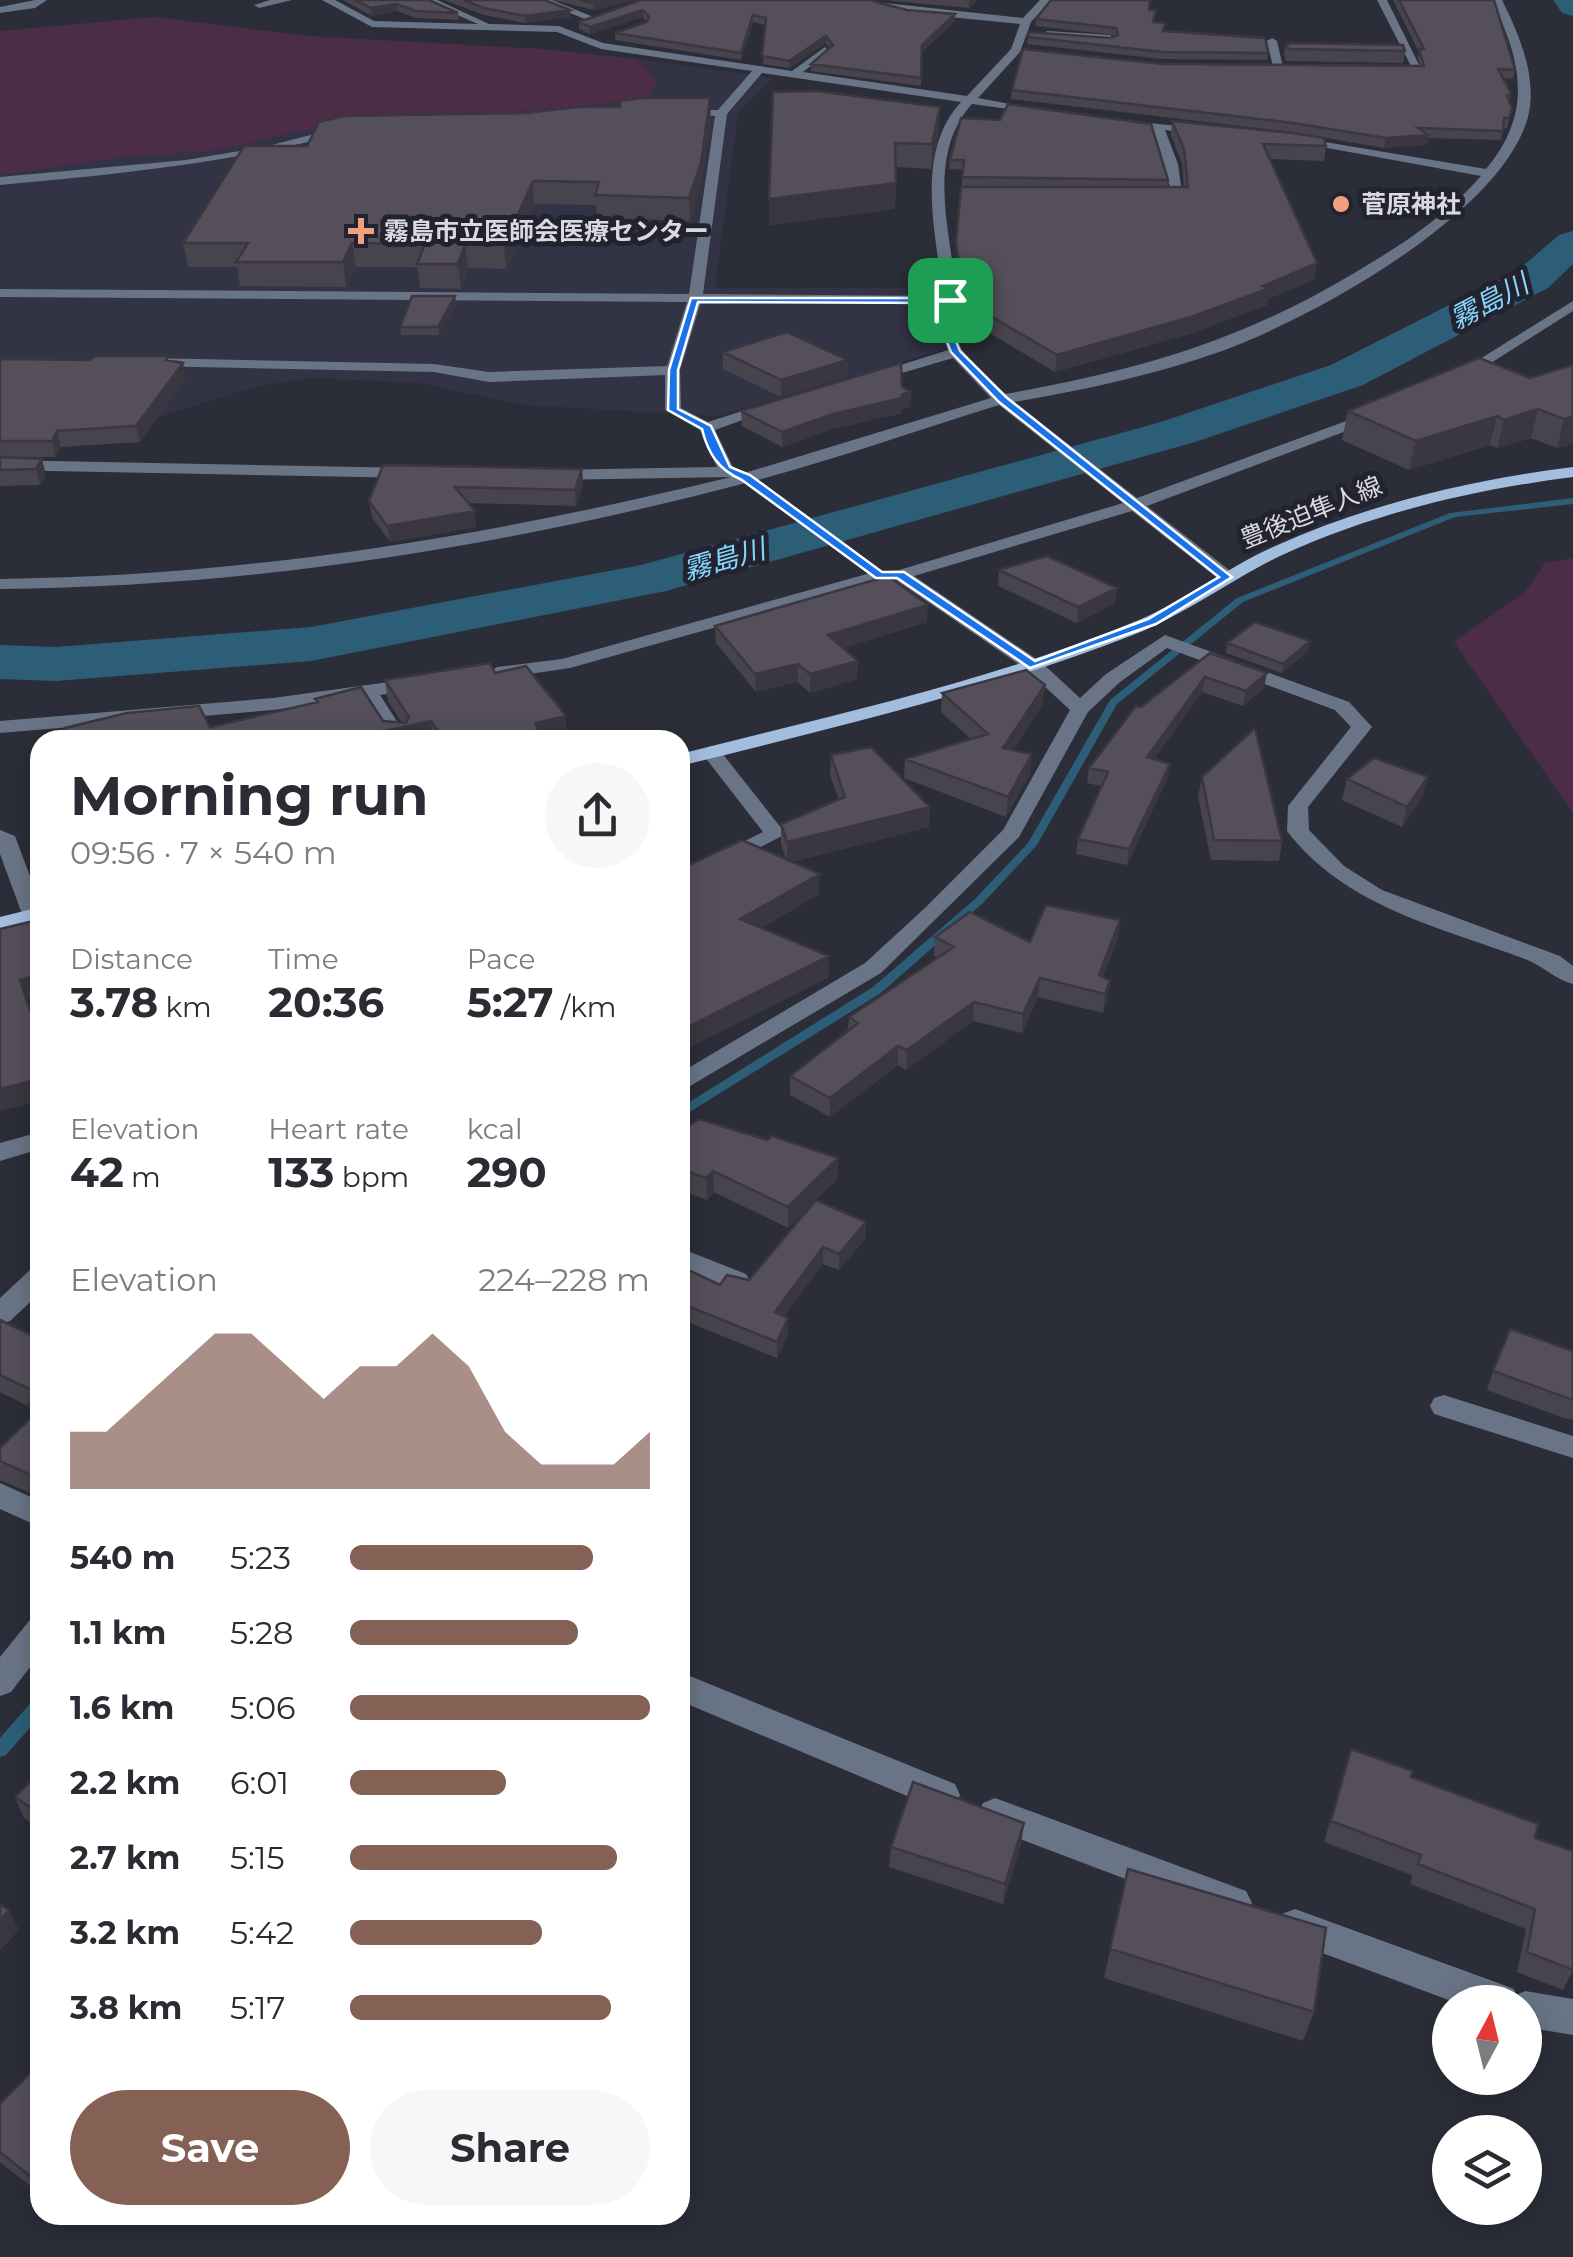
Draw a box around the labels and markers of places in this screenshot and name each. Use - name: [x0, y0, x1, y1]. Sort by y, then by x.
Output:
- place label: 菅原神社: [1361, 189, 1461, 219]
- marker: 菅原神社: [1330, 193, 1352, 215]
- place label: 霧島市立医師会医療センター: [384, 216, 709, 246]
- marker: 霧島市立医師会医療センター: [348, 218, 374, 244]
- pin: [908, 258, 993, 343]

